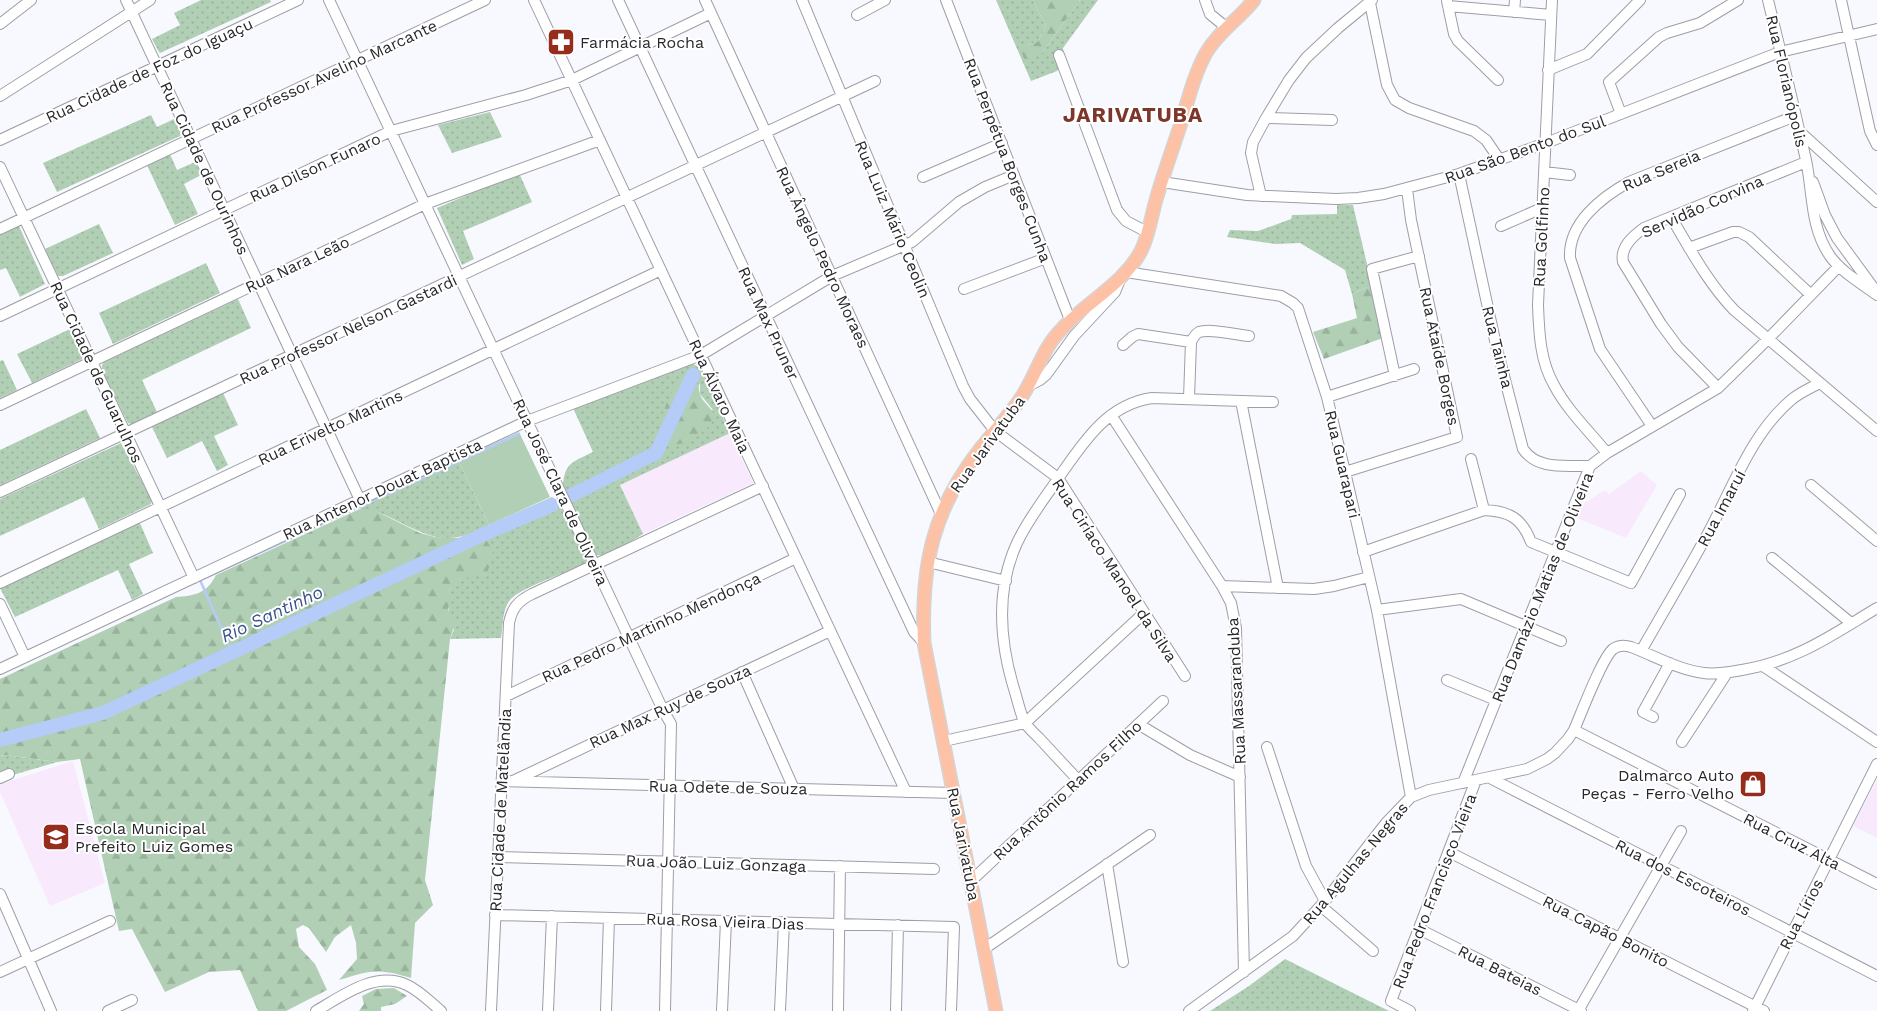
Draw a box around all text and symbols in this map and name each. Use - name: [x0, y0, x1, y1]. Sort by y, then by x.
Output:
- street label: Rua Florianópolis: [1762, 13, 1811, 149]
- street label: Rua Cidade de Foz do Iguaçu: [43, 14, 256, 127]
- street label: Rua Professor Avelino Marcante: [208, 16, 440, 137]
- pharmacy icon: Farmácia Rocha: [546, 27, 576, 57]
- place label: Farmácia Rocha: [580, 33, 704, 52]
- street label: Rua Perpétua Borges Cunha: [960, 55, 1055, 265]
- street label: Rua Cidade de Ourinhos: [156, 79, 253, 258]
- district label: JARIVATUBA: [1063, 102, 1203, 127]
- street label: Rua São Bento do Sul: [1442, 111, 1608, 187]
- street label: Rua Dilson Funaro: [247, 129, 384, 206]
- street label: Rua Luiz Mário Ceolin: [851, 138, 934, 301]
- street label: Rua Sereia: [1619, 146, 1703, 195]
- street label: Rua Ângelo Pedro Moraes: [772, 163, 873, 351]
- street label: Servidão Corvina: [1638, 171, 1766, 242]
- street label: Rua Golfinho: [1529, 186, 1554, 288]
- street label: Rua Nara Leão: [242, 232, 352, 297]
- street label: Rua Max Pruner: [734, 264, 803, 383]
- street label: Rua Professor Nelson Gastardi: [236, 271, 460, 388]
- street label: Rua Cidade de Guarulhos: [46, 278, 147, 466]
- street label: Rua Ataíde Borges: [1416, 285, 1463, 427]
- street label: Rua Tainha: [1478, 304, 1517, 390]
- street label: Rua Álvaro Maia: [685, 336, 754, 456]
- street label: Rua Erivelto Martins: [255, 386, 406, 469]
- street label: Rua Jarivatuba: [946, 392, 1029, 496]
- street label: Rua José Clara de Oliveira: [509, 396, 612, 589]
- street label: Rua Guarapari: [1321, 408, 1364, 520]
- street label: Rua Antenor Douat Baptista: [280, 435, 485, 544]
- street label: Rua Imaruí: [1693, 467, 1750, 550]
- street label: Rua Damázio Matias de Oliveira: [1487, 469, 1597, 705]
- street label: Rua Ciríaco Manoel da Silva: [1048, 475, 1181, 666]
- street label: Rua Pedro Martinho Mendonça: [539, 568, 764, 687]
- water label: Rio Santinho: [217, 581, 326, 646]
- street label: Rua Massaranduba: [1223, 617, 1250, 765]
- street label: Rua Max Ruy de Souza: [586, 661, 754, 752]
- street label: Rua Cidade de Matelândia: [486, 708, 515, 912]
- street label: Rua Antônio Ramos Filho: [989, 716, 1146, 864]
- place label: Dalmarco Auto Peças - Ferro Velho: [1581, 766, 1734, 803]
- shop icon: Dalmarco Auto Peças - Ferro Velho: [1738, 769, 1768, 799]
- street label: Rua Odete de Souza: [648, 777, 808, 798]
- street label: Rua Jarivatuba: [943, 786, 984, 902]
- street label: Rua Pedro Francisco Vieira: [1388, 791, 1481, 992]
- street label: Rua Agulhas Negras: [1299, 798, 1412, 928]
- street label: Rua Cruz Alta: [1740, 809, 1843, 874]
- place label: Escola Municipal Prefeito Luiz Gomes: [75, 819, 233, 856]
- school or university icon: Escola Municipal Prefeito Luiz Gomes: [41, 822, 71, 852]
- street label: Rua dos Escoteiros: [1612, 835, 1754, 920]
- street label: Rua João Luiz Gonzaga: [625, 851, 807, 876]
- street label: Rua Lírios: [1775, 876, 1827, 953]
- street label: Rua Capão Bonito: [1539, 891, 1672, 972]
- street label: Rua Rosa Vieira Dias: [646, 909, 804, 934]
- street label: Rua Bateias: [1455, 941, 1545, 1000]

